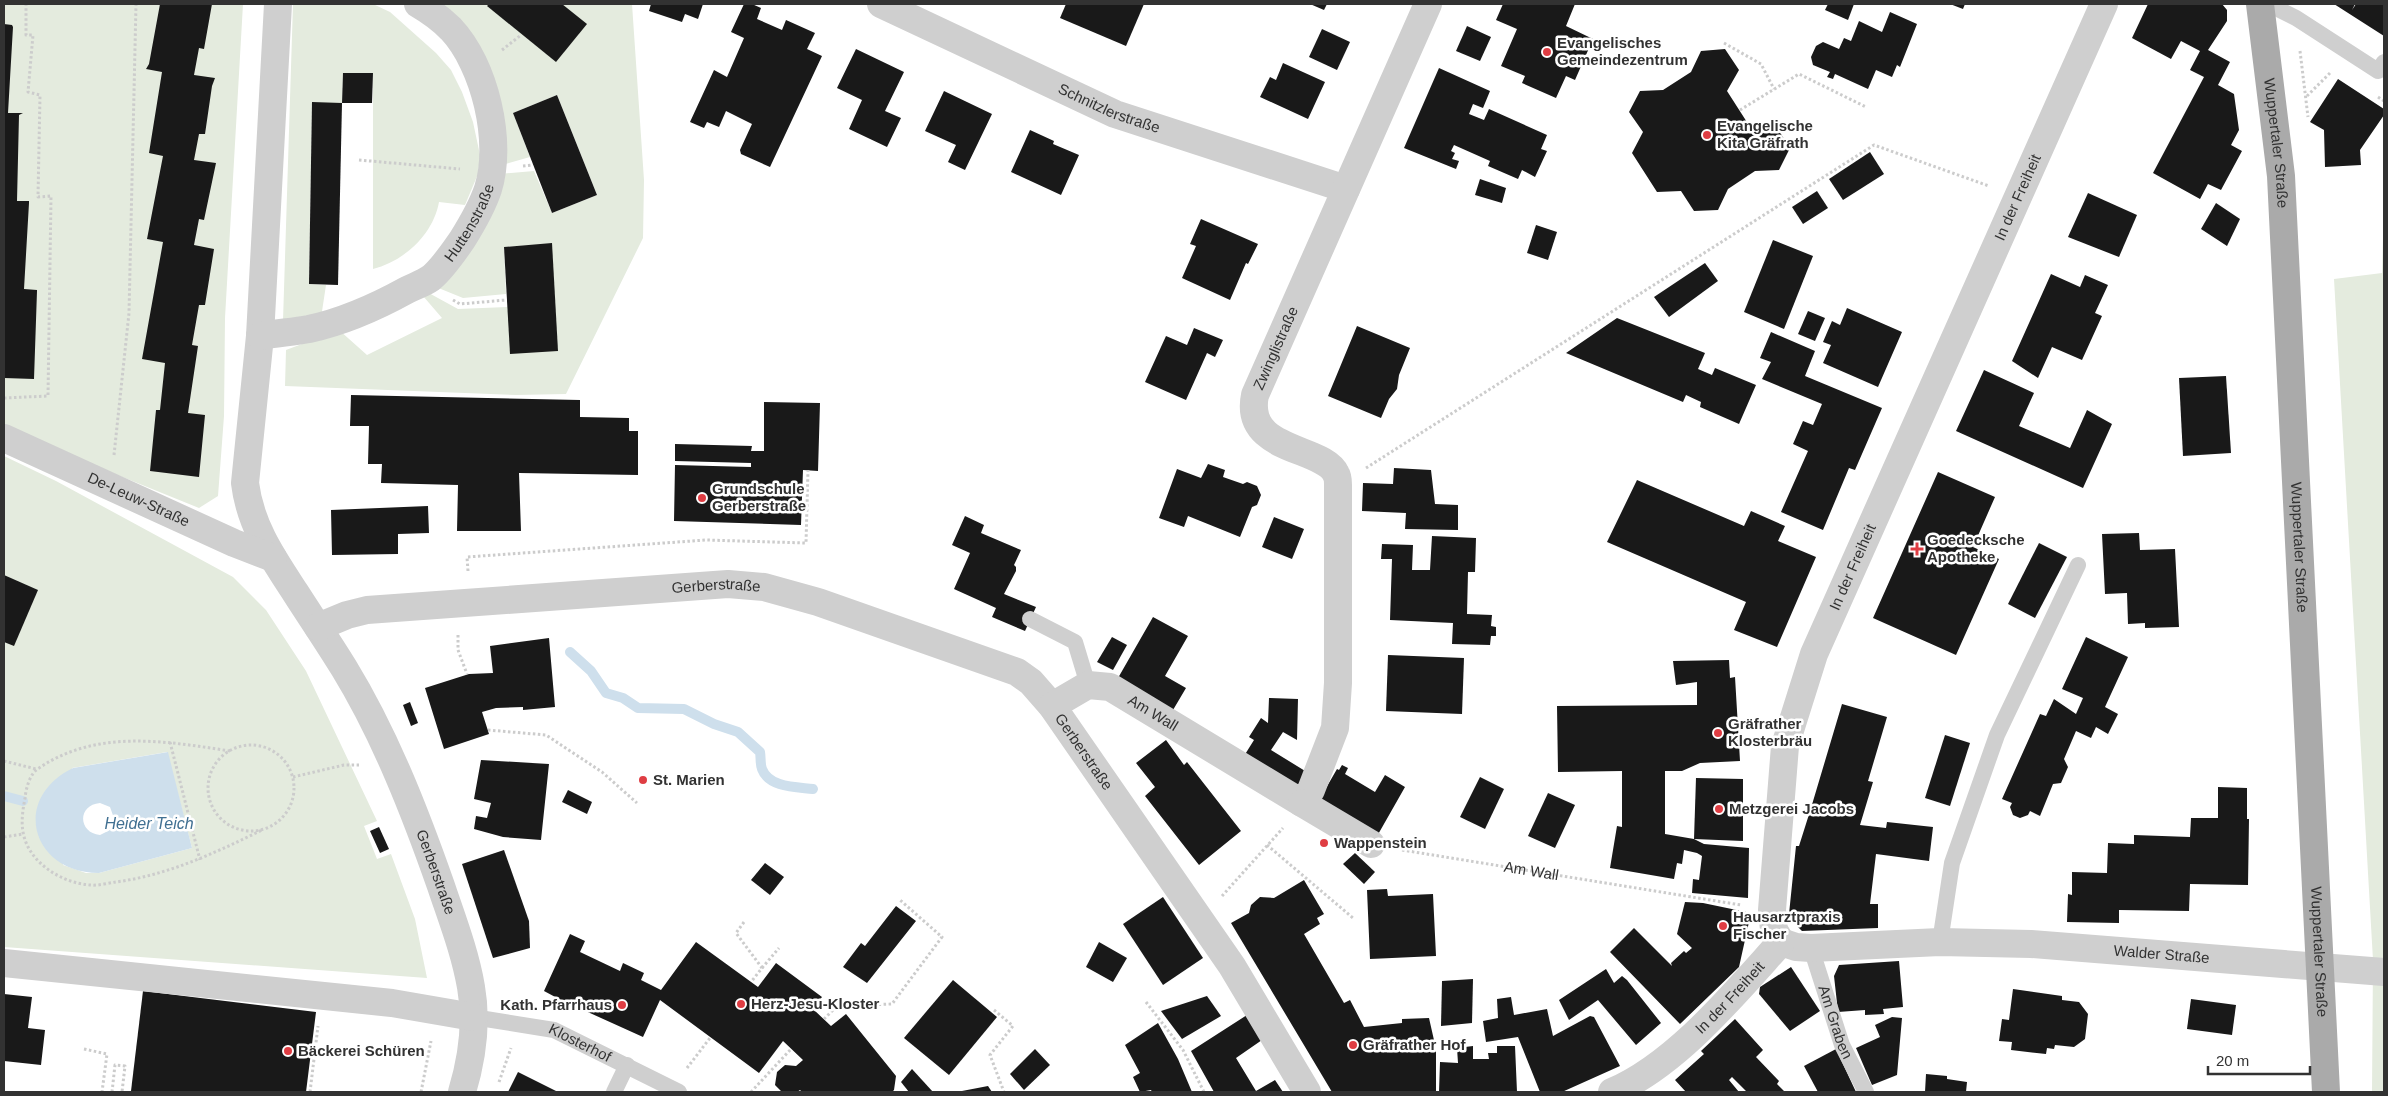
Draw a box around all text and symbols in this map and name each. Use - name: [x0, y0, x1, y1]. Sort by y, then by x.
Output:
- place label: Evangelisches Gemeindezentrum: [1557, 34, 1688, 68]
- marker: Evangelisches Gemeindezentrum: [1541, 46, 1553, 58]
- street label: Wuppertaler Straße: [2261, 77, 2292, 208]
- street label: Schnitzlerstraße: [1056, 80, 1162, 136]
- place label: Evangelische Kita Gräfrath: [1717, 117, 1813, 151]
- marker: Evangelische Kita Gräfrath: [1701, 129, 1713, 141]
- street label: In der Freiheit: [1991, 151, 2044, 243]
- street label: Huttenstraße: [440, 182, 497, 265]
- street label: Zwinglistraße: [1249, 304, 1301, 392]
- street label: De-Leuw-Straße: [85, 468, 192, 530]
- place label: Grundschule Gerberstraße: [712, 480, 806, 514]
- street label: Wuppertaler Straße: [2288, 482, 2311, 613]
- marker: Grundschule Gerberstraße: [696, 492, 708, 504]
- street label: In der Freiheit: [1826, 521, 1879, 613]
- place label: Goedecksche Apotheke: [1927, 531, 2025, 565]
- marker: Goedecksche Apotheke: [1911, 543, 1923, 555]
- street label: Gerberstraße: [671, 575, 761, 596]
- street label: Am Wall: [1125, 691, 1181, 734]
- street label: Gerberstraße: [1052, 710, 1117, 793]
- place label: Gräfrather Klosterbräu: [1728, 715, 1812, 749]
- marker: Gräfrather Klosterbräu: [1712, 727, 1724, 739]
- place label: St. Marien: [653, 771, 725, 788]
- marker: St. Marien: [637, 774, 649, 786]
- place label: Metzgerei Jacobs: [1729, 800, 1854, 817]
- marker: Metzgerei Jacobs: [1713, 803, 1725, 815]
- water label: Heider Teich: [104, 815, 194, 832]
- street label: Gerberstraße: [413, 827, 459, 917]
- place label: Wappenstein: [1334, 834, 1427, 851]
- marker: Wappenstein: [1318, 837, 1330, 849]
- street label: Am Wall: [1503, 858, 1560, 883]
- street label: Wuppertaler Straße: [2308, 886, 2331, 1017]
- place label: Hausarztpraxis Fischer: [1733, 908, 1841, 942]
- marker: Hausarztpraxis Fischer: [1717, 920, 1729, 932]
- street label: Walder Straße: [2113, 942, 2210, 966]
- street label: In der Freiheit: [1692, 957, 1768, 1037]
- street label: Am Graben: [1815, 983, 1857, 1062]
- place label: Herz-Jesu-Kloster: [751, 995, 880, 1012]
- place label: Kath. Pfarrhaus: [500, 996, 612, 1013]
- marker: Herz-Jesu-Kloster: [735, 998, 747, 1010]
- marker: Kath. Pfarrhaus: [616, 999, 628, 1011]
- street label: Klosterhof: [546, 1020, 615, 1065]
- place label: Gräfrather Hof: [1363, 1036, 1467, 1053]
- marker: Gräfrather Hof: [1347, 1039, 1359, 1051]
- place label: Bäckerei Schüren: [298, 1042, 425, 1059]
- scale bar: [2208, 1044, 2310, 1076]
- marker: Bäckerei Schüren: [282, 1045, 294, 1057]
- text: 20 m: [2216, 1052, 2249, 1069]

